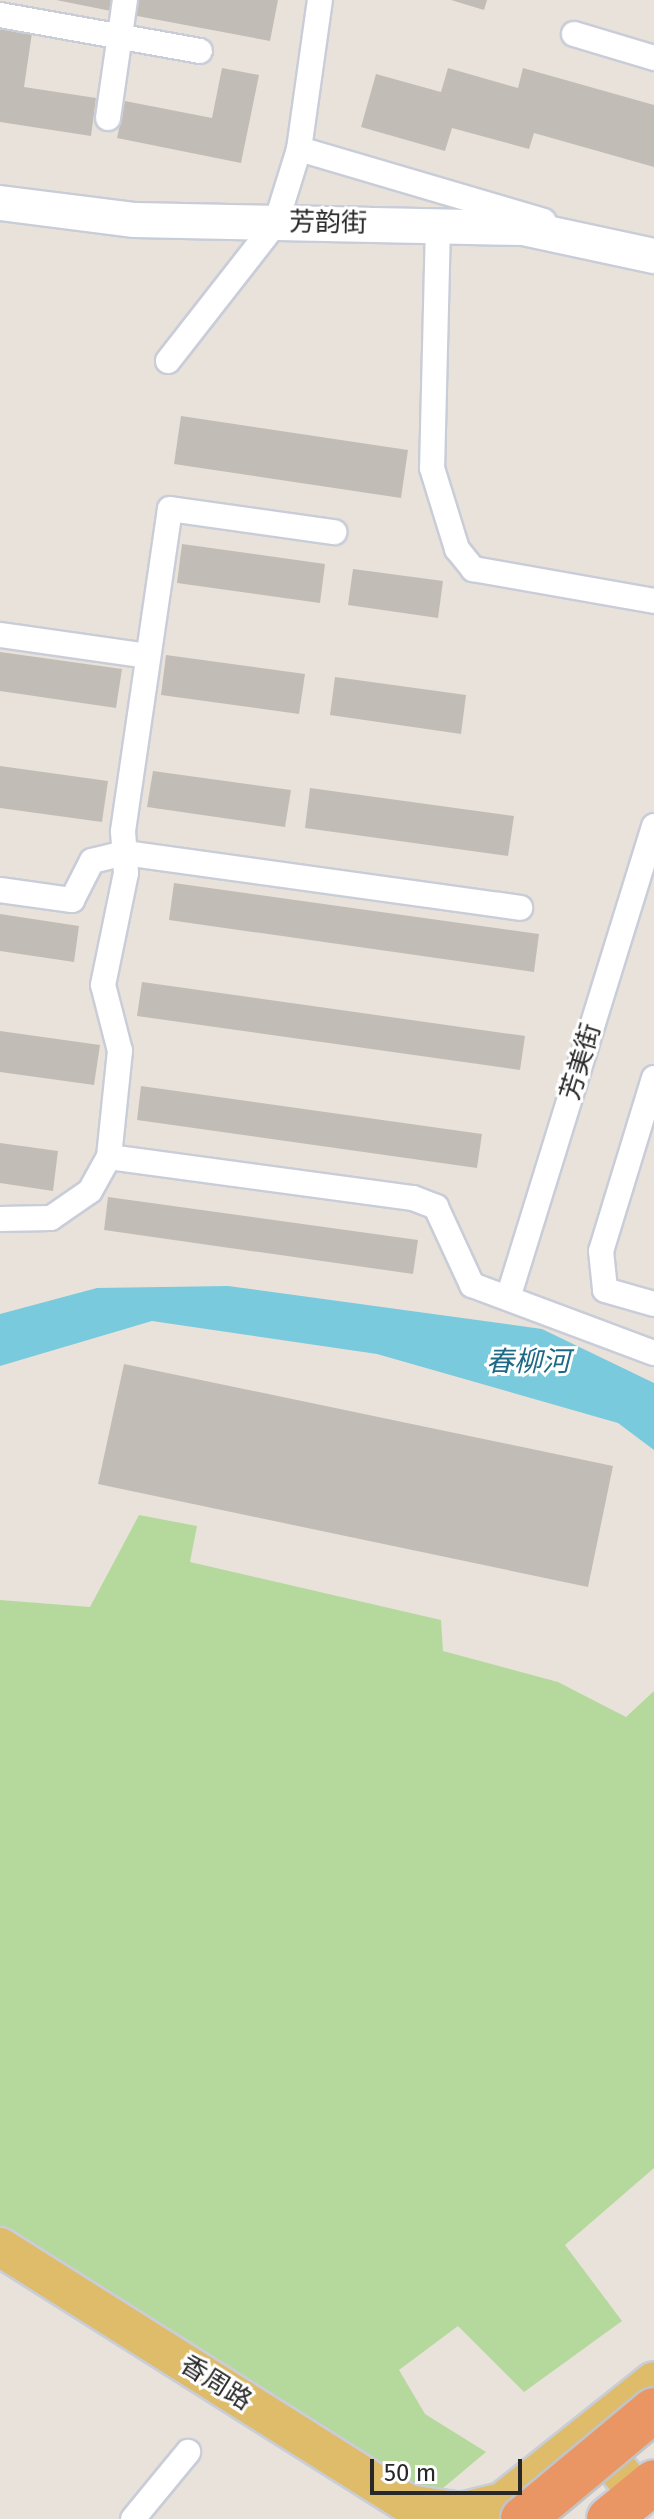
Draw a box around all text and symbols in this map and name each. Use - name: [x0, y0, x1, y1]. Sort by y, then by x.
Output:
- street label: 芳韵街: [289, 207, 367, 239]
- street label: 芳美街: [555, 1020, 607, 1104]
- water label: 春柳河: [486, 1345, 570, 1379]
- street label: 香周路: [175, 2349, 257, 2417]
- scale bar: [374, 2443, 526, 2493]
- text: 50 m: [384, 2459, 436, 2487]

